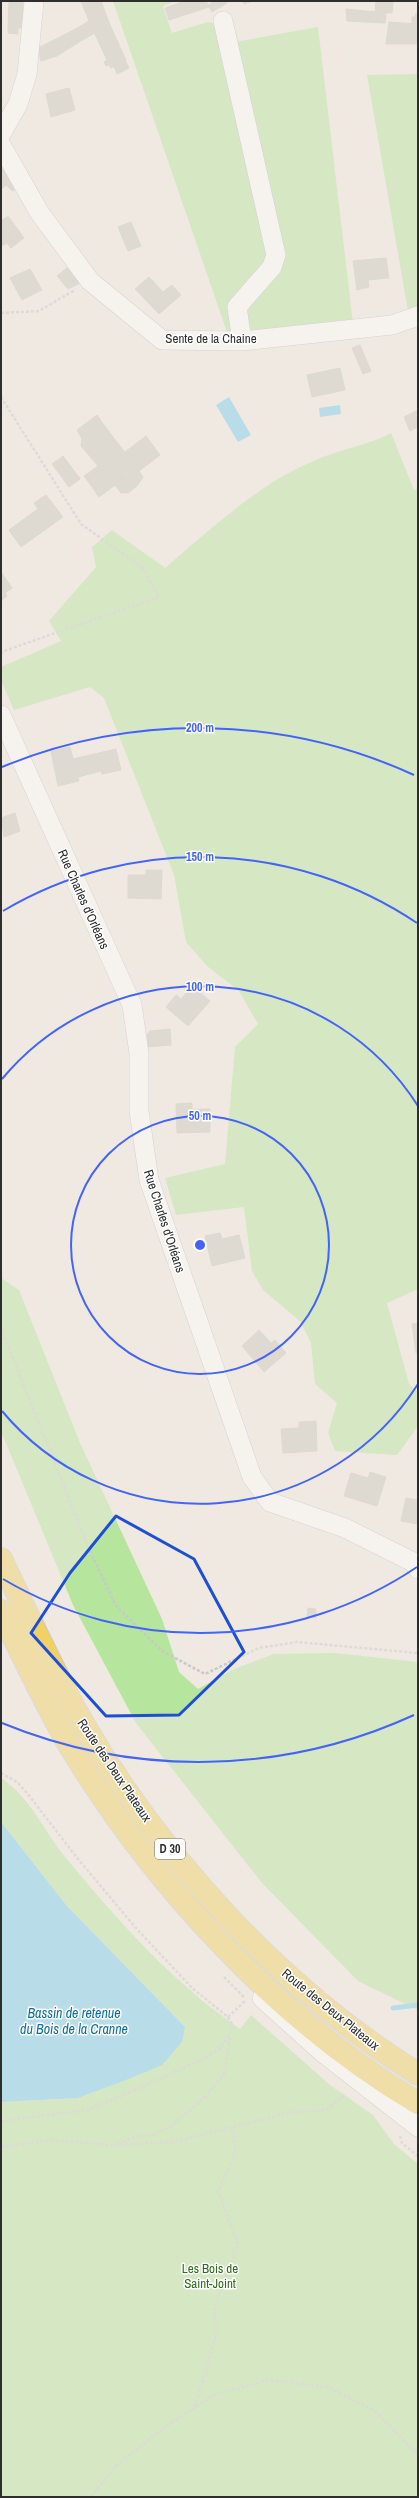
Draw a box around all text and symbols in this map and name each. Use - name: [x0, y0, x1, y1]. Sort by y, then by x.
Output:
- street label: Sente de la Chaine: [165, 330, 257, 347]
- text: 200 m: [186, 720, 214, 736]
- street label: Rue Charles d'Orléans: [54, 847, 113, 952]
- text: 150 m: [186, 849, 214, 865]
- text: 100 m: [186, 979, 214, 995]
- text: 50 m: [189, 1108, 211, 1124]
- street label: Rue Charles d'Orléans: [140, 1167, 189, 1275]
- centre of rings: [193, 1238, 207, 1252]
- street label: Route des Deux Plateaux: [74, 1715, 156, 1826]
- road number: D 30: [155, 1839, 185, 1859]
- street label: Route des Deux Plateaux: [278, 1965, 384, 2054]
- water label: Bassin de retenue du Bois de la Cranne: [20, 2004, 128, 2038]
- park label: Les Bois de Saint-Joint: [182, 2260, 238, 2292]

